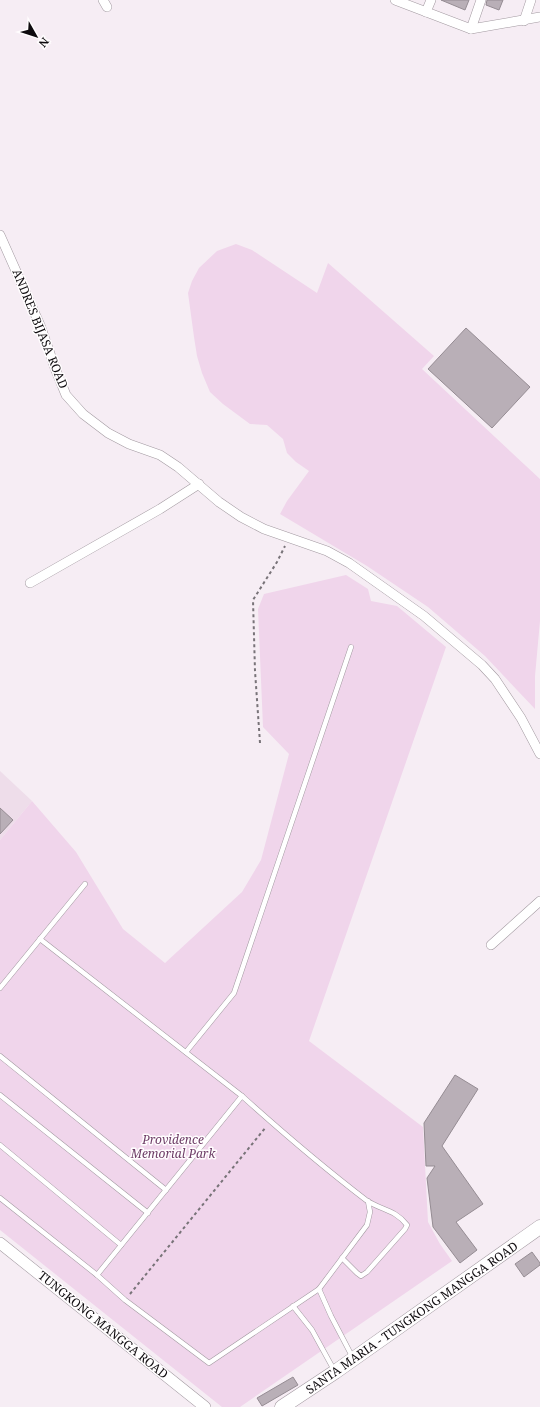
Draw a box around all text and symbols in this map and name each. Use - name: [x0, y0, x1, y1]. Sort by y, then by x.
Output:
- north arrow: [16, 16, 56, 56]
- text: N: [35, 35, 53, 51]
- street label: ANDRES BIJASA ROAD: [9, 266, 72, 391]
- park label: Providence Memorial Park: [130, 1131, 216, 1162]
- street label: SANTA MARIA - TUNGKONG MANGGA ROAD: [302, 1237, 521, 1398]
- street label: TUNGKONG MANGGA ROAD: [35, 1267, 172, 1383]

